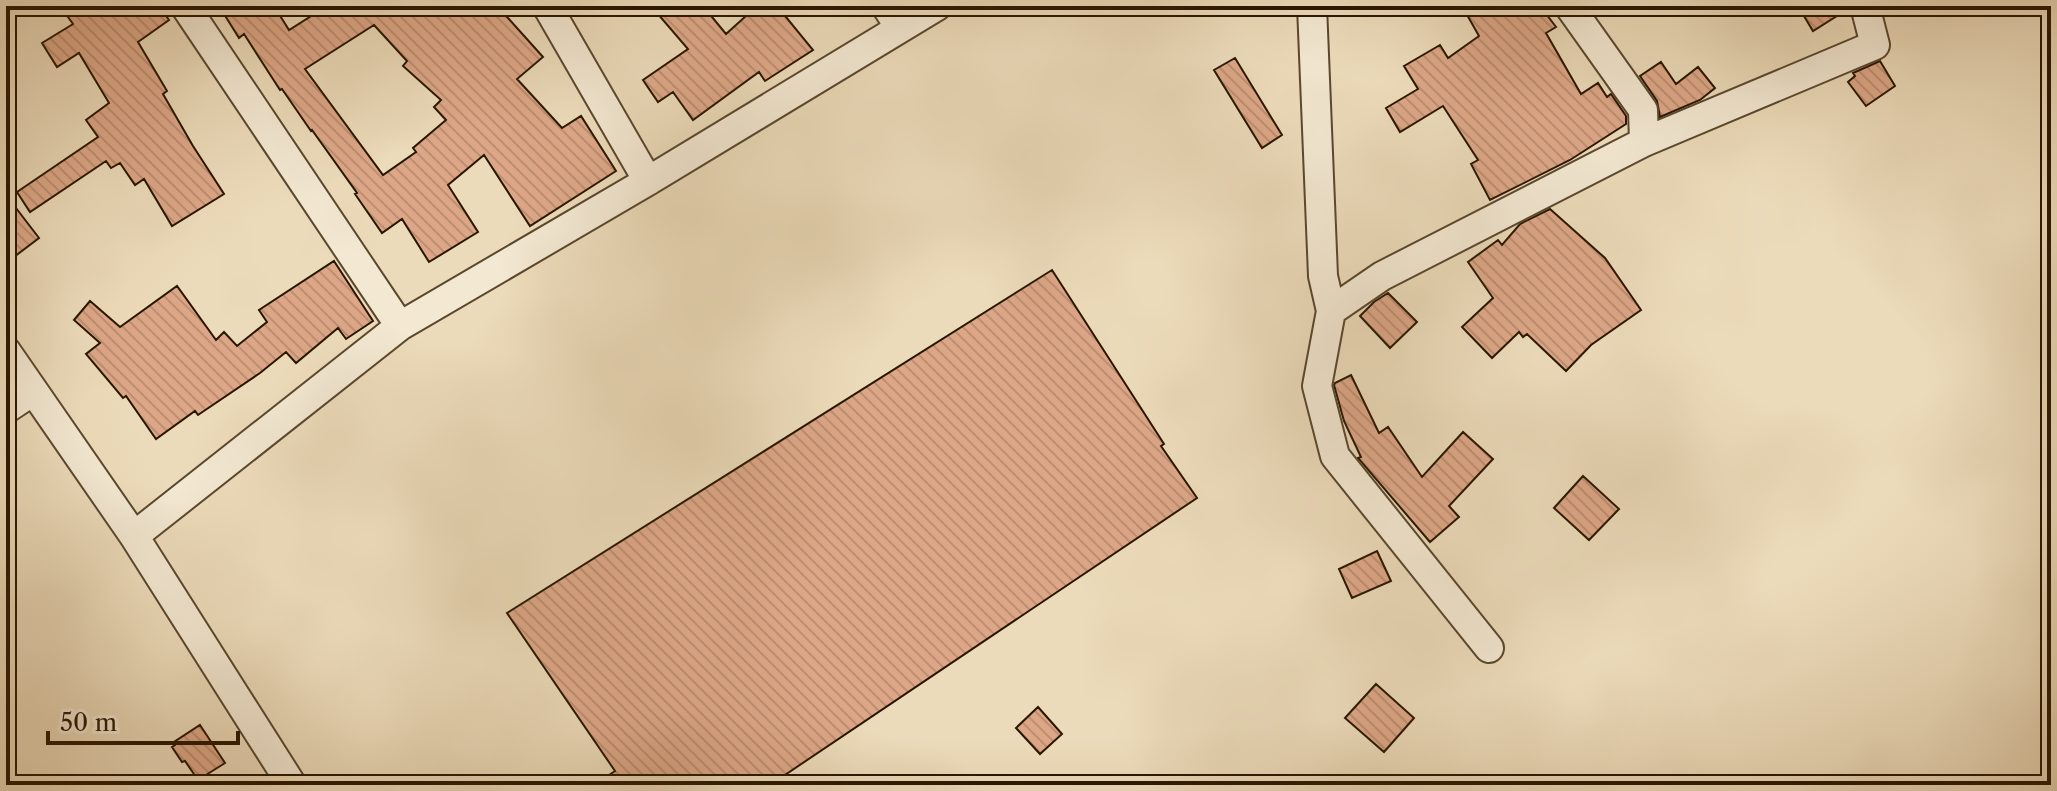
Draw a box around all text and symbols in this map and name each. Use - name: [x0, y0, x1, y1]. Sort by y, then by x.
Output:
- scale bar: [48, 695, 238, 745]
- text: 50 m: [60, 708, 117, 737]

